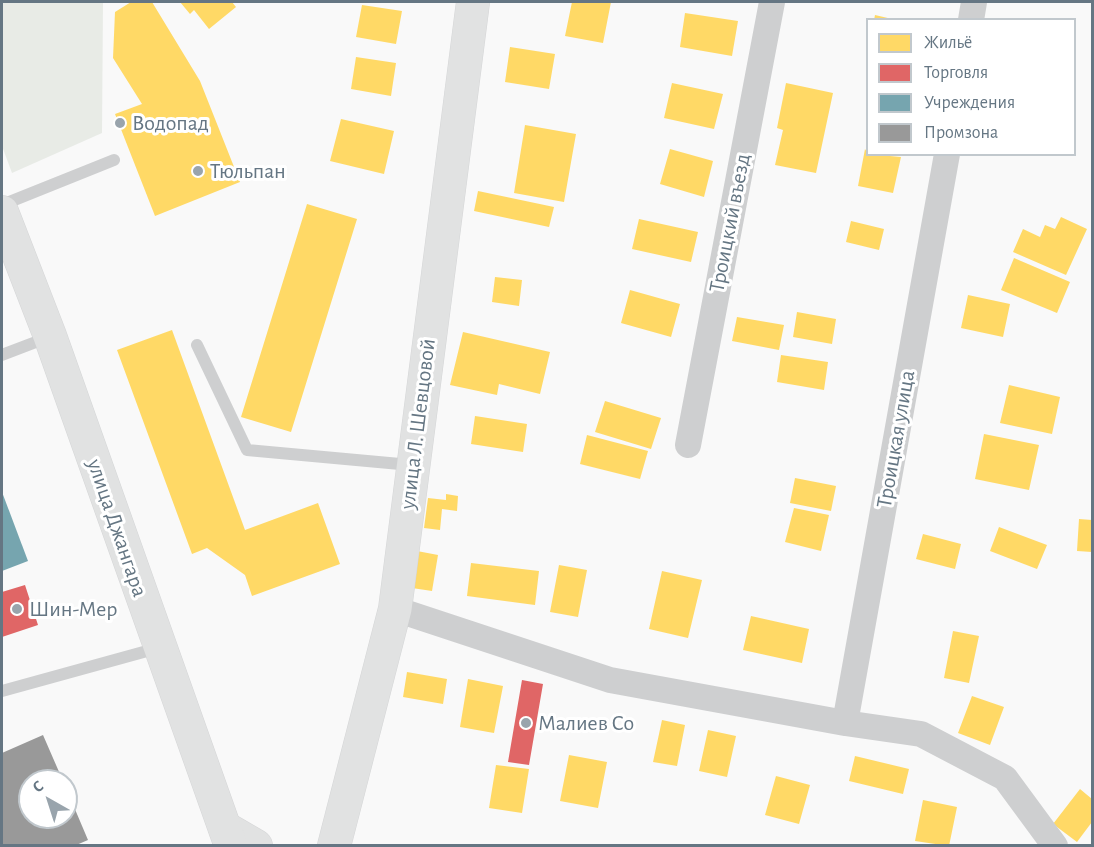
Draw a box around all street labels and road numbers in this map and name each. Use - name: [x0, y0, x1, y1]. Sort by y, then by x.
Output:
- street label: Троицкий въезд: [704, 151, 756, 295]
- street label: улица Л. Шевцовой: [394, 337, 442, 511]
- street label: Троицкая улица: [871, 368, 921, 510]
- street label: улица Джангара: [81, 455, 153, 601]

